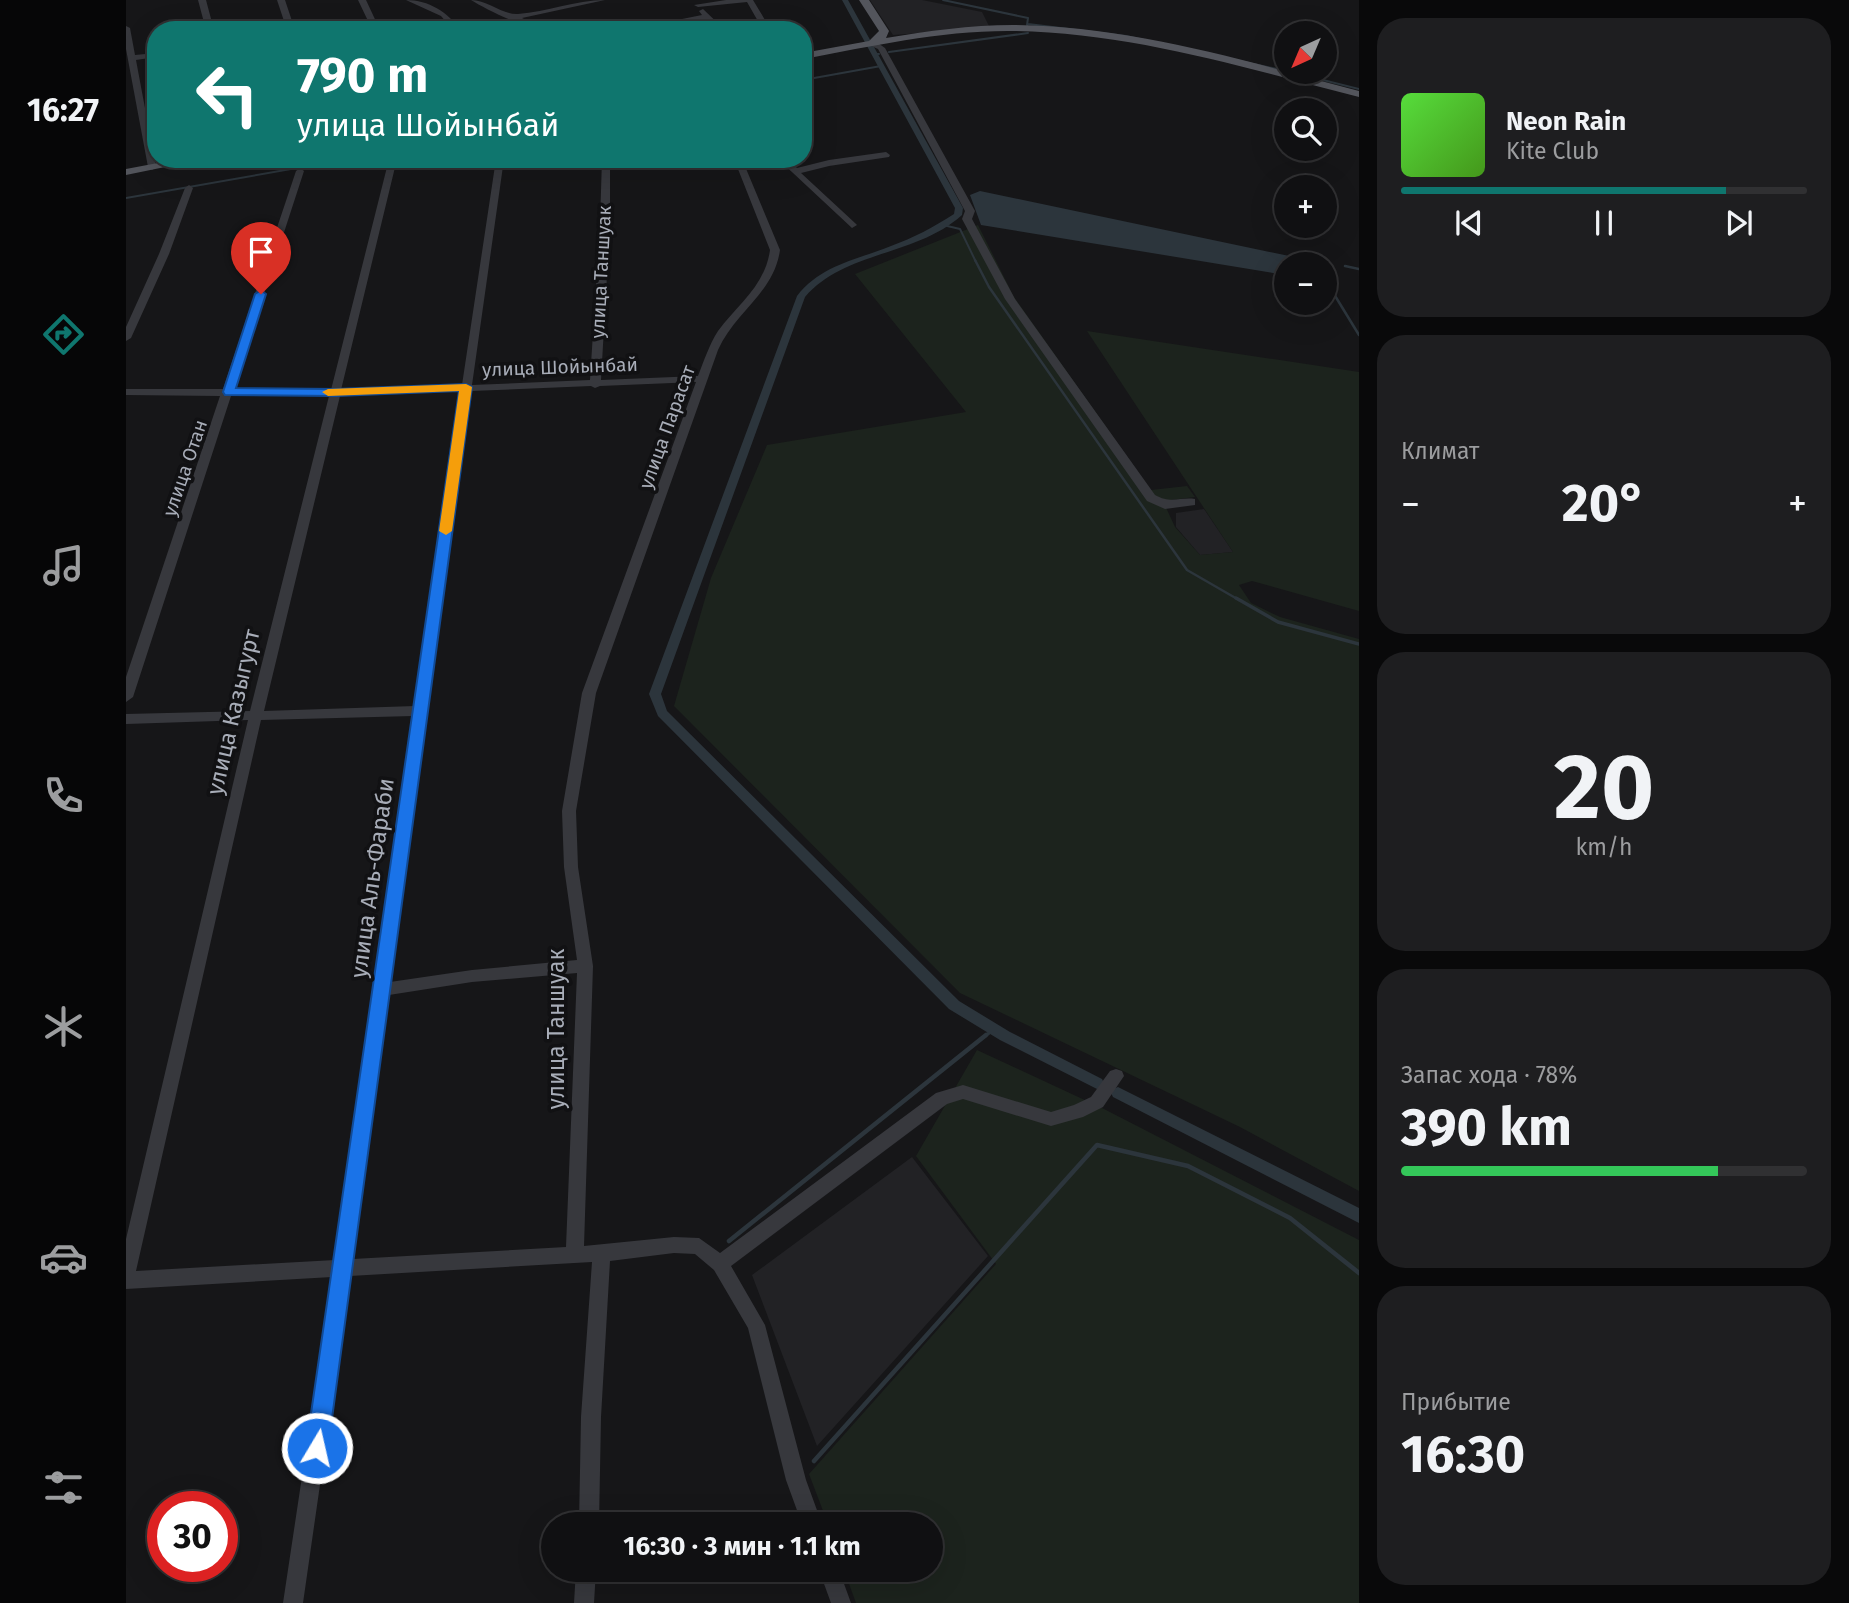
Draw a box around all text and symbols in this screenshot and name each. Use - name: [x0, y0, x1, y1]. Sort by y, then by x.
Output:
- north arrow: [1274, 21, 1337, 84]
- map controls: [1274, 21, 1337, 315]
- text: 790 m: [297, 46, 428, 105]
- icon: left: [182, 49, 273, 140]
- text: 16:27: [27, 91, 99, 129]
- button: search: [1274, 98, 1337, 161]
- text: улица Шойынбай: [297, 106, 559, 144]
- text: Neon Rain: [1506, 106, 1626, 137]
- text: Kite Club: [1506, 137, 1599, 165]
- button: +: [1274, 175, 1337, 238]
- icon: previous: [1450, 204, 1488, 242]
- icon: pause: [1585, 204, 1623, 242]
- icon: next: [1720, 204, 1758, 242]
- street label: улица Таншуак: [586, 205, 616, 339]
- pin: [231, 222, 291, 294]
- icon: arrive: [242, 233, 280, 271]
- button: −: [1274, 252, 1337, 315]
- icon: directions: [39, 310, 88, 359]
- street label: улица Шойынбай: [482, 353, 638, 381]
- street label: улица Парасат: [634, 362, 700, 492]
- street label: улица Отан: [158, 417, 212, 519]
- text: Климат: [1401, 437, 1479, 465]
- text: 20°: [1562, 472, 1646, 535]
- text: −: [1401, 481, 1420, 527]
- text: +: [1788, 481, 1807, 527]
- icon: music: [39, 541, 88, 590]
- street label: улица Казыгурт: [200, 626, 266, 798]
- text: 20: [1554, 733, 1654, 842]
- icon: phone: [39, 771, 88, 820]
- street label: улица Аль-Фараби: [344, 776, 400, 980]
- text: km/h: [1576, 833, 1632, 861]
- street label: улица Таншуак: [542, 949, 570, 1109]
- icon: climate: [39, 1002, 88, 1051]
- text: Запас хода · 78%: [1401, 1061, 1577, 1089]
- text: 390 km: [1401, 1096, 1572, 1159]
- icon: car: [39, 1233, 88, 1282]
- text: Прибытие: [1401, 1388, 1511, 1416]
- position arrow: [280, 1411, 354, 1485]
- text: 16:30: [1401, 1423, 1525, 1486]
- icon: filters: [39, 1463, 88, 1512]
- speed limit sign: 30: [147, 1491, 238, 1582]
- text: 16:30 · 3 мин · 1.1 km: [623, 1531, 861, 1562]

